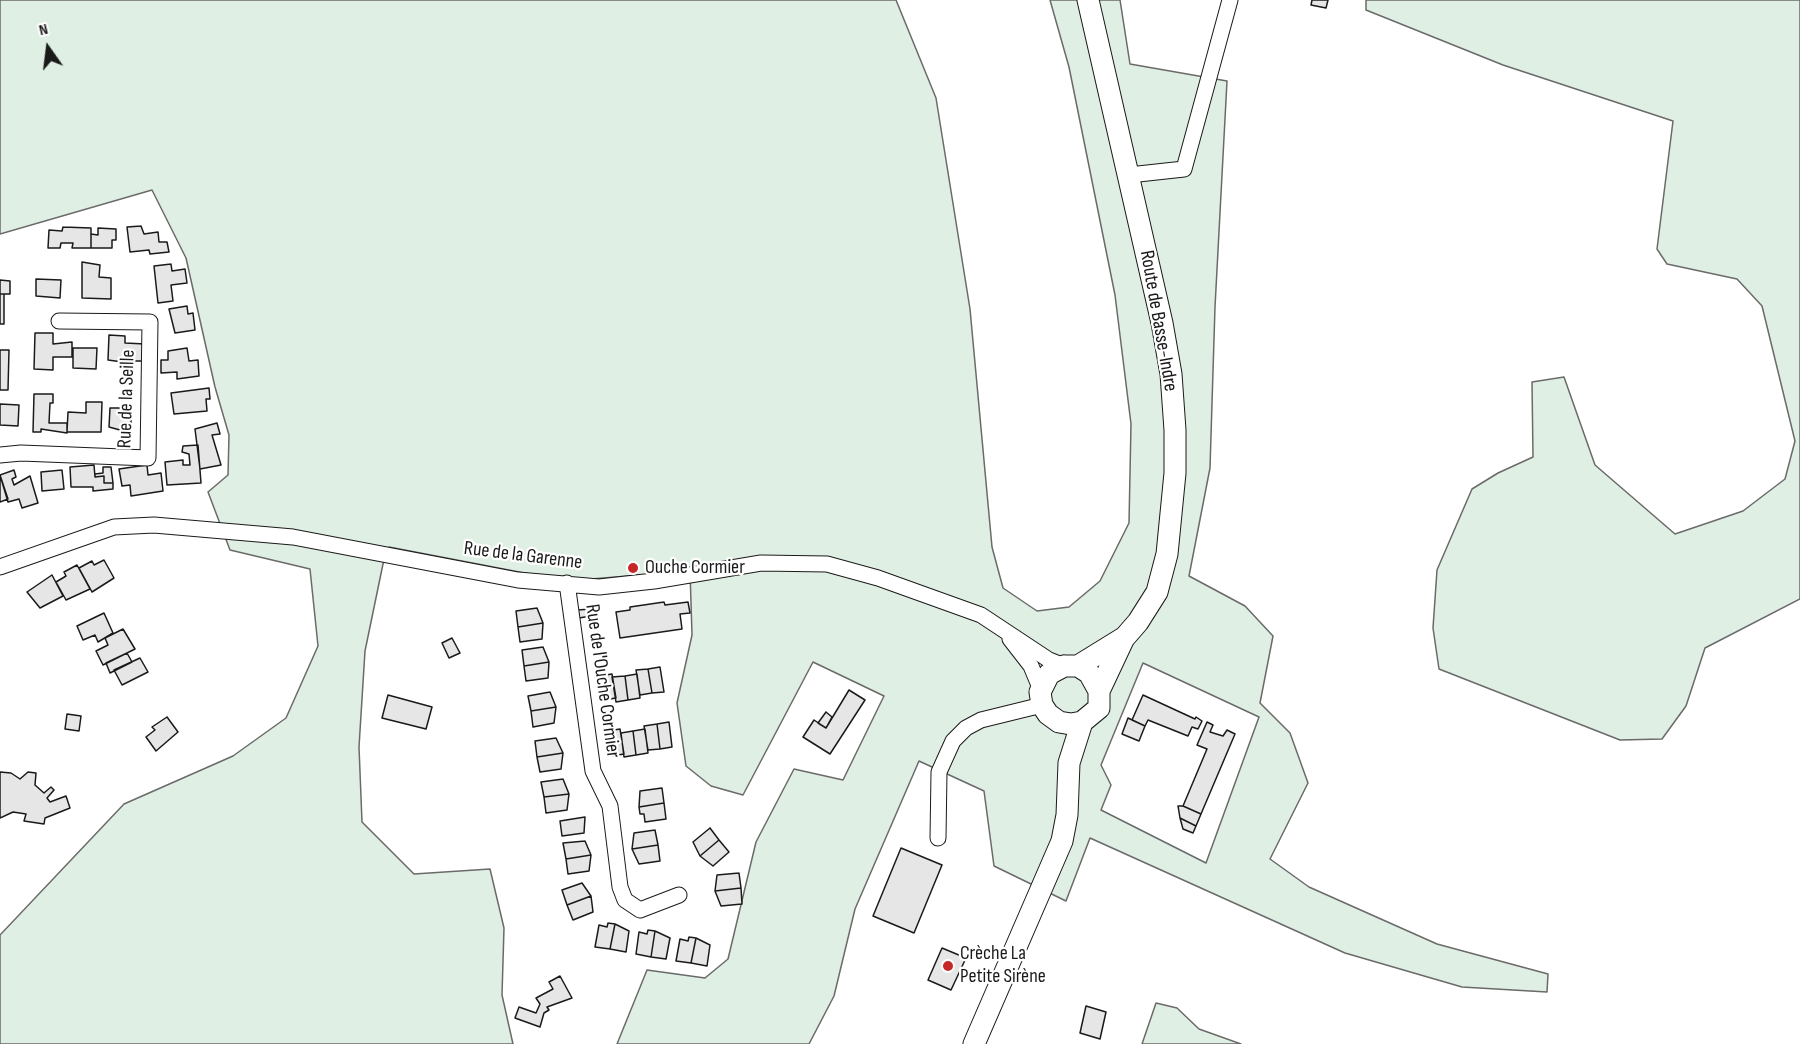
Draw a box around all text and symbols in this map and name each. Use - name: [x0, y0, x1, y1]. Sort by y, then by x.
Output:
- north arrow: [18, 18, 78, 78]
- text: N: [37, 20, 50, 40]
- street label: Route de Basse-Indre: [1134, 249, 1182, 393]
- street label: Rue de la Seille: [113, 349, 141, 449]
- street label: Rue de la Garenne: [462, 537, 584, 575]
- place label: Ouche Cormier: [645, 556, 745, 580]
- marker: Ouche Cormier: [626, 561, 640, 575]
- street label: Rue de l'Ouche Cormier: [579, 603, 625, 759]
- place label: Crèche La Petite Sirène: [960, 942, 1046, 989]
- marker: Crèche La Petite Sirène: [941, 959, 955, 973]

